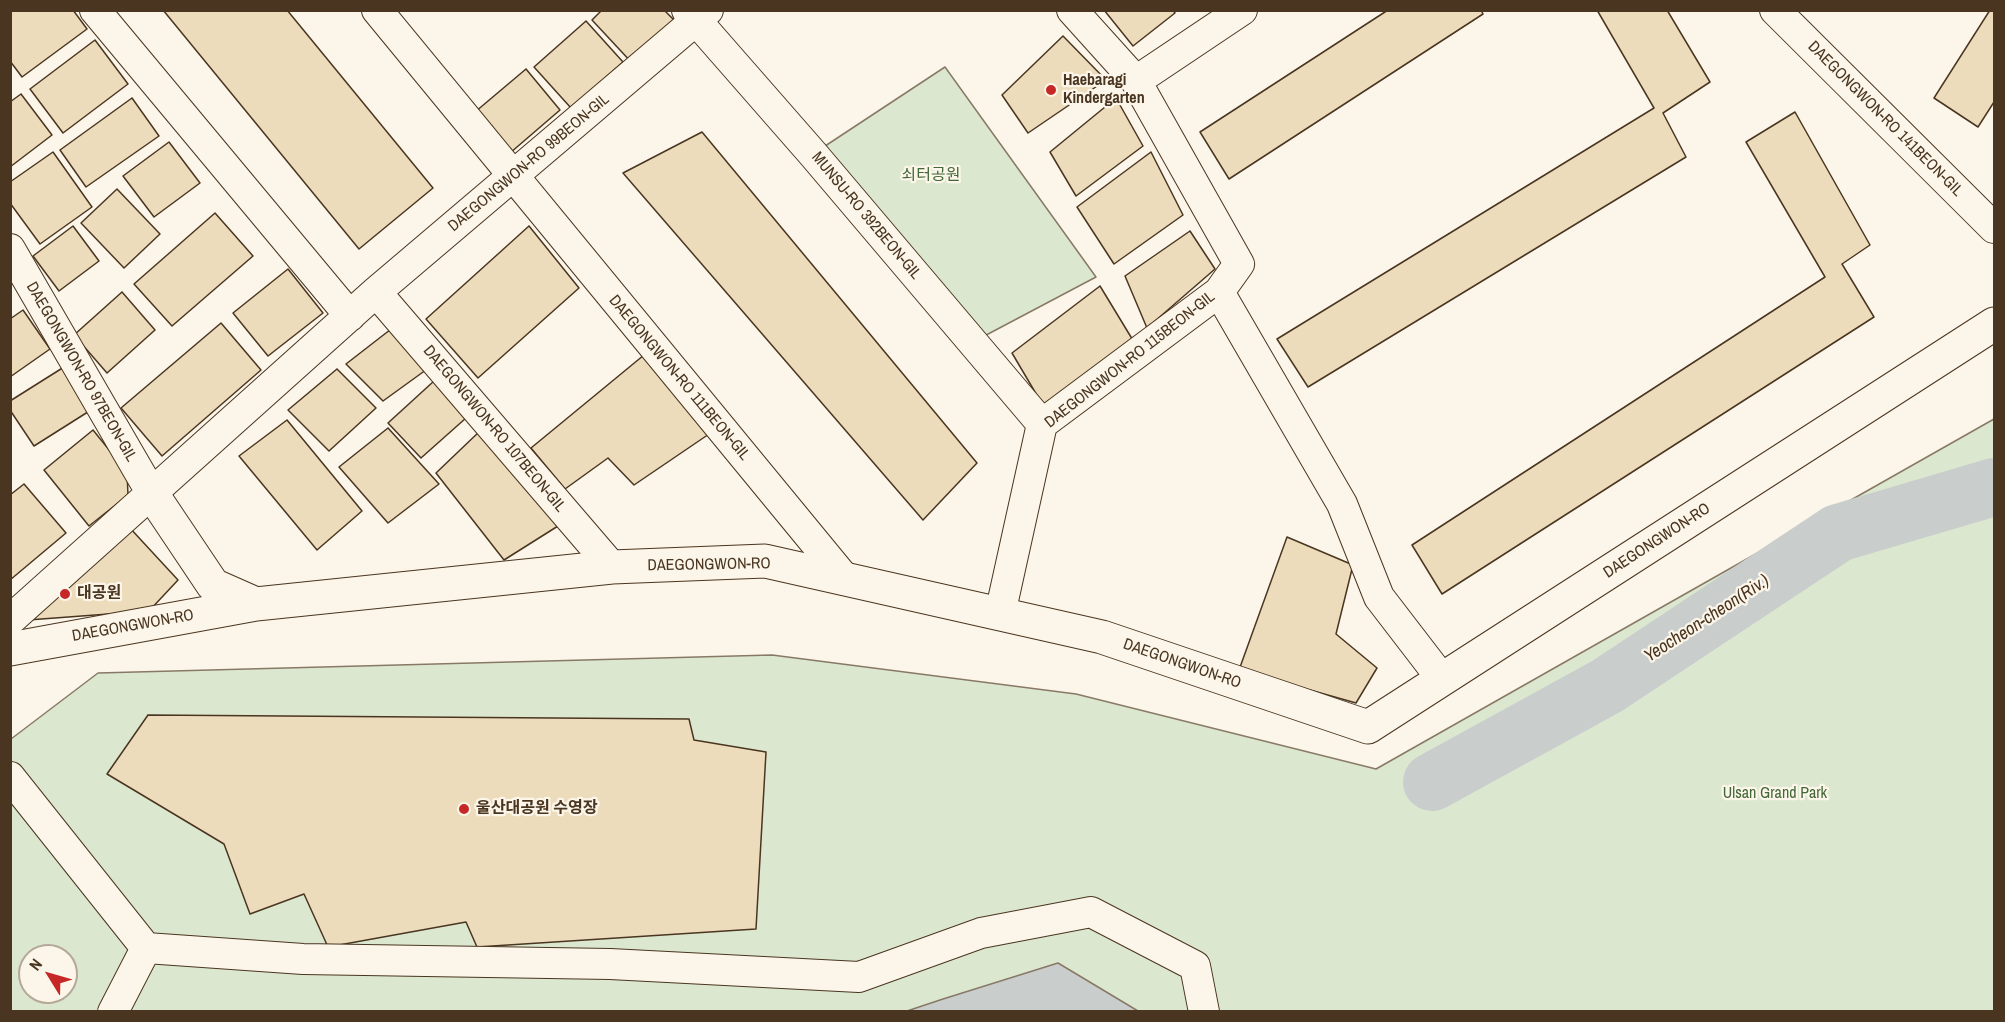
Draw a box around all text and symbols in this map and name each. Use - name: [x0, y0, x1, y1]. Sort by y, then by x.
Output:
- street label: DAEGONGWON-RO 141BEON-GIL: [1803, 37, 1967, 201]
- place label: Haebaragi Kindergarten: [1063, 71, 1145, 109]
- marker: Haebaragi Kindergarten: [1044, 83, 1058, 97]
- street label: DAEGONGWON-RO 99BEON-GIL: [445, 90, 613, 236]
- street label: MUNSU-RO 392BEON-GIL: [807, 148, 925, 284]
- park label: 쇠터공원: [902, 166, 960, 186]
- street label: DAEGONGWON-RO 97BEON-GIL: [22, 279, 140, 465]
- street label: DAEGONGWON-RO 115BEON-GIL: [1041, 288, 1219, 432]
- street label: DAEGONGWON-RO 111BEON-GIL: [604, 292, 754, 464]
- street label: DAEGONGWON-RO 107BEON-GIL: [419, 342, 569, 516]
- street label: DAEGONGWON-RO: [1600, 499, 1714, 583]
- street label: DAEGONGWON-RO: [647, 554, 771, 576]
- water label: Yeocheon-cheon(Riv.): [1640, 571, 1774, 667]
- place label: 대공원: [77, 584, 121, 604]
- marker: 대공원: [58, 587, 72, 601]
- street label: DAEGONGWON-RO: [71, 606, 195, 646]
- street label: DAEGONGWON-RO: [1121, 635, 1243, 693]
- park label: Ulsan Grand Park: [1723, 784, 1827, 804]
- place label: 울산대공원 수영장: [476, 799, 597, 819]
- marker: 울산대공원 수영장: [457, 802, 471, 816]
- north arrow: [18, 944, 78, 1004]
- text: N: [24, 954, 47, 975]

